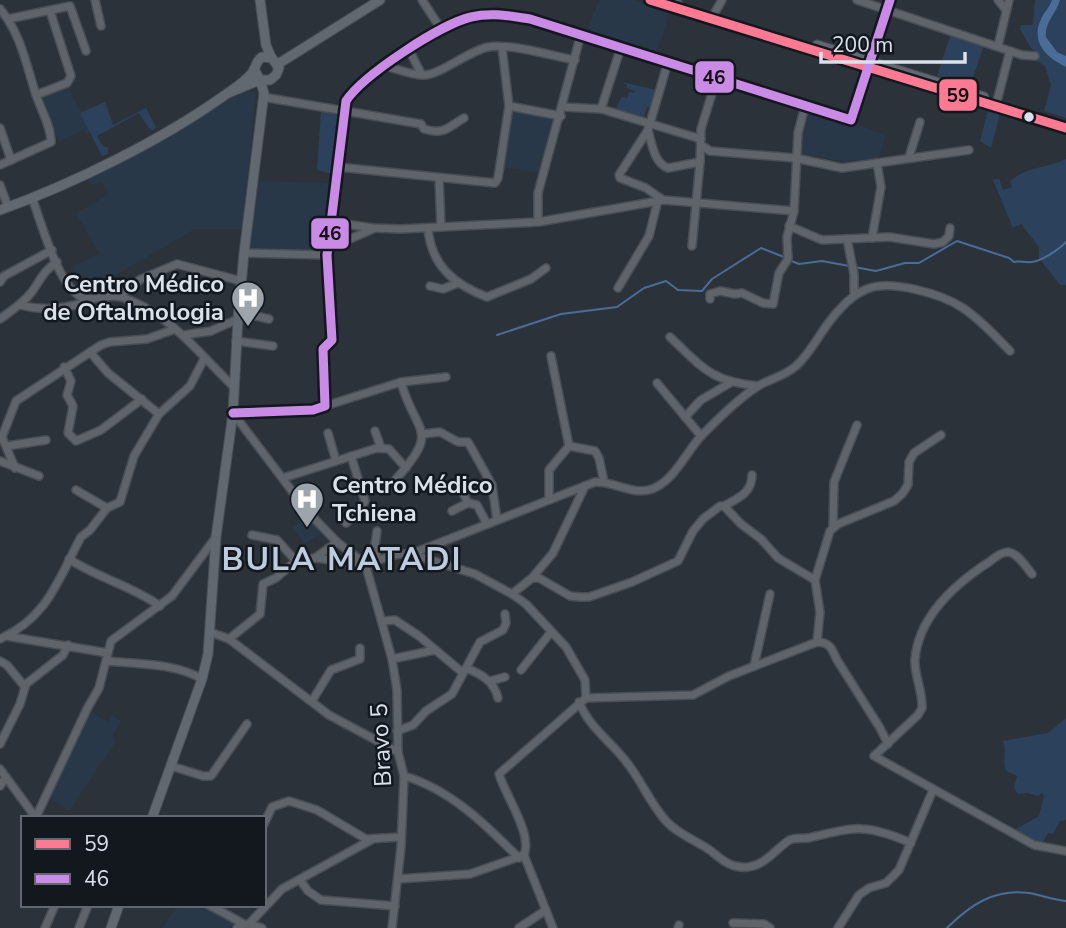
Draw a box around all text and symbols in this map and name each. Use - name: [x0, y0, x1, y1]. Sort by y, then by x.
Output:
- scale bar: [821, 21, 964, 65]
- text: 200 m: [832, 31, 893, 59]
- line badge: 46: [694, 60, 735, 94]
- text: 46: [703, 65, 725, 91]
- line badge: 59: [938, 78, 978, 112]
- text: 59: [947, 83, 969, 109]
- unlabelled marker: [1022, 110, 1036, 124]
- line badge: 46: [310, 217, 350, 250]
- text: 46: [319, 221, 341, 247]
- place label: Centro Médico de Oftalmologia: [43, 268, 224, 328]
- hospital icon: Centro Médico de Oftalmologia: [229, 279, 267, 328]
- place label: Centro Médico Tchiena: [332, 469, 493, 529]
- hospital icon: Centro Médico Tchiena: [288, 480, 326, 529]
- district label: BULA MATADI: [221, 538, 463, 581]
- street label: Bravo 5: [363, 703, 399, 787]
- legend: [21, 816, 266, 907]
- text: 59: [84, 830, 109, 858]
- text: 46: [84, 865, 109, 893]

